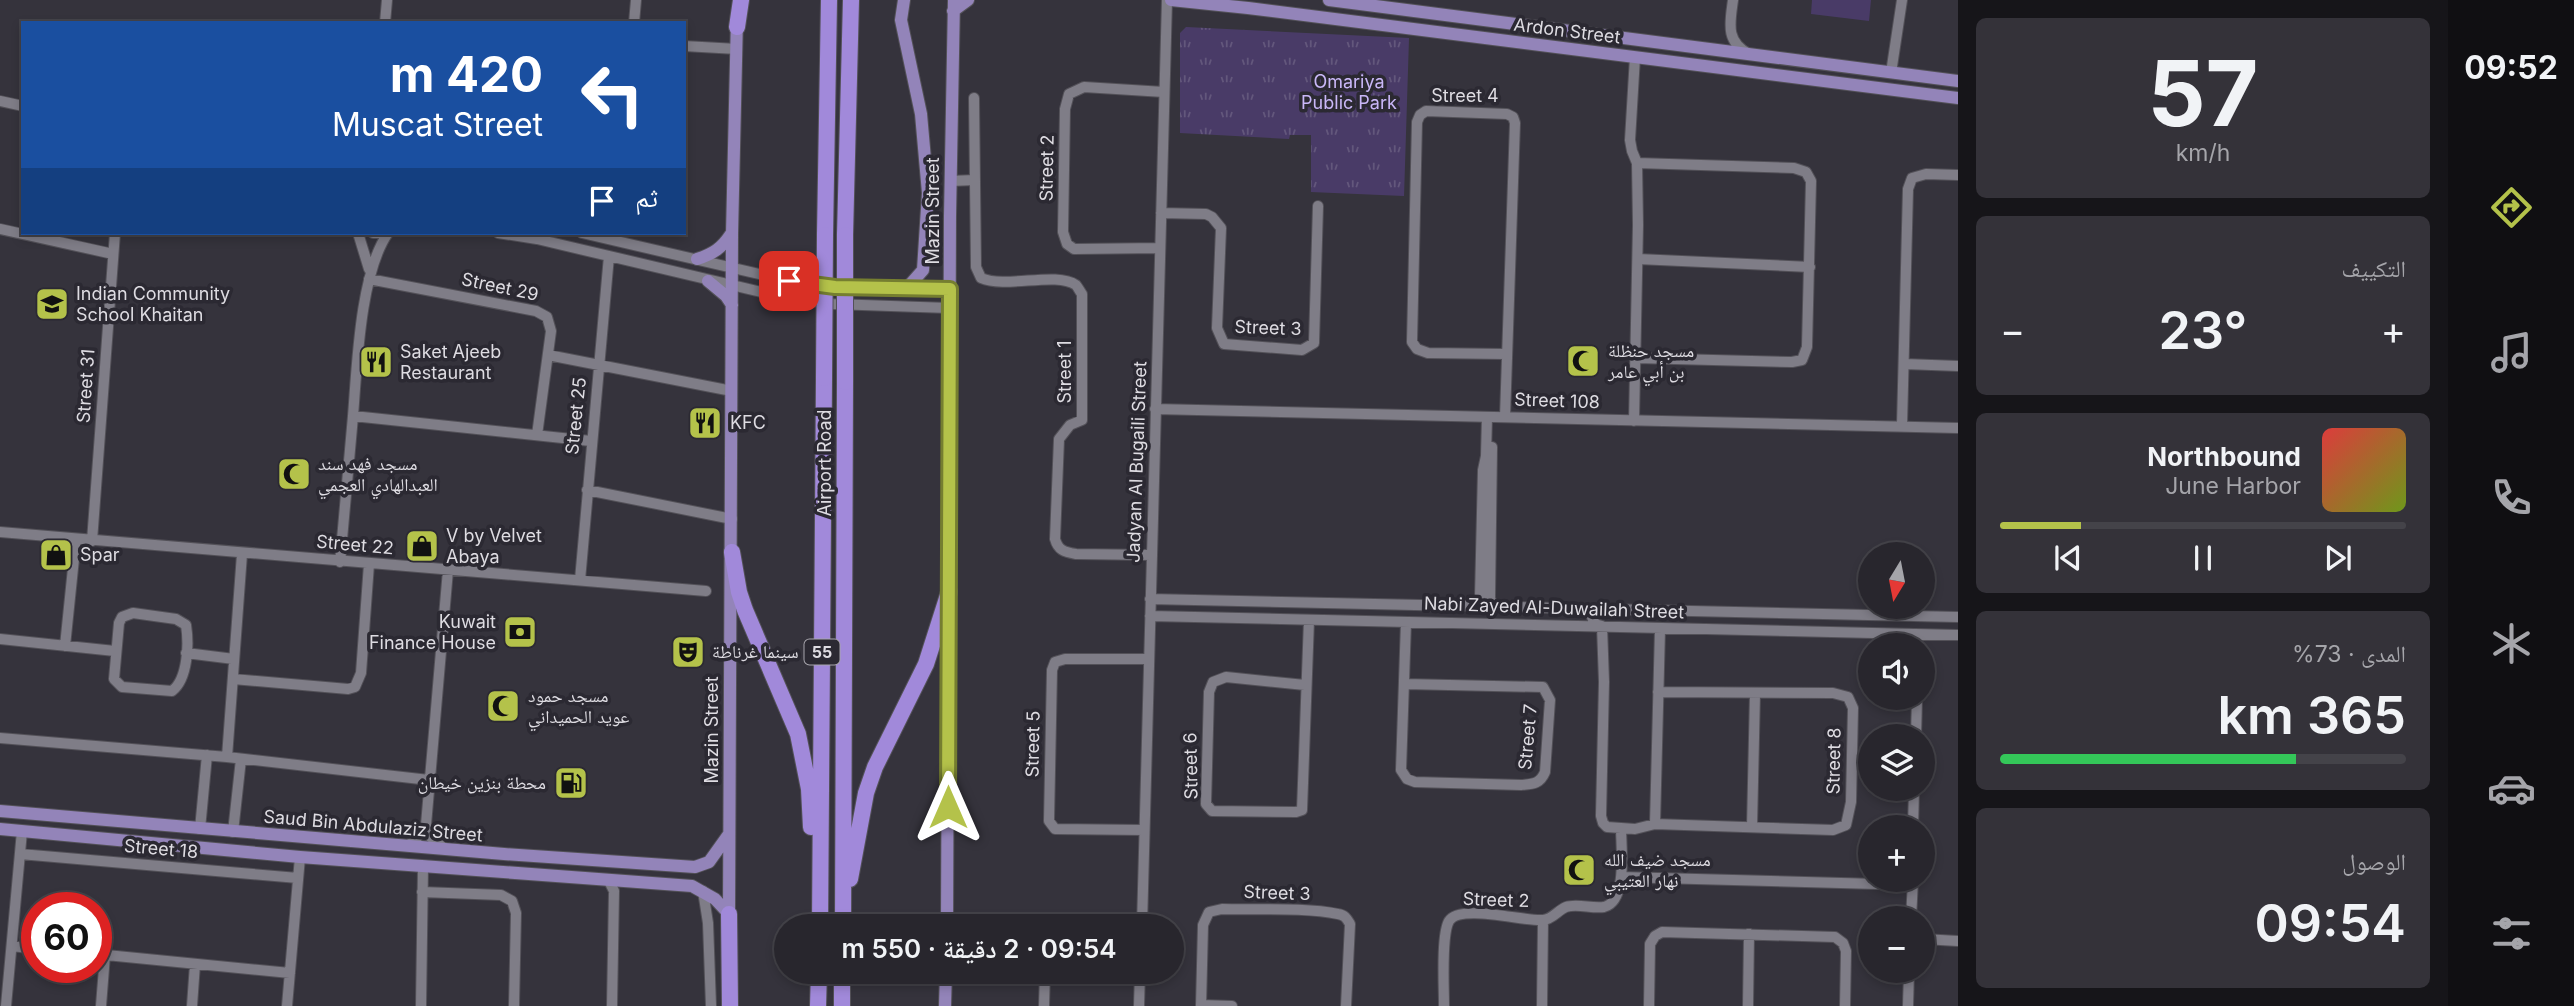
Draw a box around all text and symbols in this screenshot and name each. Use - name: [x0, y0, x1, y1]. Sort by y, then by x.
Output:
- street label: Ardon Street: [1513, 14, 1622, 47]
- text: 57: [2147, 38, 2259, 148]
- text: 420 m: [390, 45, 543, 104]
- text: 09:52: [2464, 48, 2558, 87]
- icon: left: [567, 49, 658, 140]
- park label: Omariya Public Park: [1301, 71, 1397, 113]
- street label: Street 4: [1431, 85, 1499, 106]
- text: Muscat Street: [332, 105, 543, 144]
- street label: Street 2: [1035, 134, 1058, 202]
- text: km/h: [2176, 139, 2230, 167]
- street label: Mazin Street: [922, 157, 943, 265]
- icon: arrive: [583, 182, 621, 220]
- text: ثم: [635, 182, 658, 213]
- icon: directions: [2487, 183, 2536, 232]
- pin: [759, 251, 819, 311]
- text: التكييف: [2341, 255, 2406, 283]
- icon: arrive: [770, 262, 808, 300]
- street label: Street 29: [460, 268, 540, 305]
- place label: Indian Community School Khaitan: [76, 283, 230, 325]
- school or university icon: Indian Community School Khaitan: [33, 285, 71, 323]
- text: 23°: [2159, 299, 2247, 362]
- text: −: [2000, 307, 2025, 353]
- text: +: [2381, 307, 2406, 353]
- street label: Street 3: [1234, 316, 1302, 339]
- icon: music: [2487, 328, 2536, 377]
- street label: Street 1: [1054, 340, 1075, 404]
- place label: مسجد حنظلة بن أبي عامر: [1607, 340, 1694, 387]
- place label: Saket Ajeeb Restaurant: [400, 341, 501, 383]
- mosque icon: مسجد حنظلة بن أبي عامر: [1564, 342, 1602, 380]
- restaurant icon: Saket Ajeeb Restaurant: [357, 343, 395, 381]
- street label: Street 31: [72, 348, 99, 424]
- street label: Jadyan Al Bugaili Street: [1122, 361, 1151, 563]
- street label: Street 25: [561, 376, 590, 456]
- street label: Street 108: [1514, 389, 1600, 412]
- restaurant icon: KFC: [686, 404, 724, 442]
- street label: Airport Road: [814, 409, 835, 517]
- place label: KFC: [730, 412, 766, 433]
- text: Northbound: [2147, 441, 2301, 472]
- place label: مسجد فهد سند العبدالهادي العجمي: [318, 453, 438, 500]
- mosque icon: مسجد فهد سند العبدالهادي العجمي: [275, 455, 313, 493]
- text: June Harbor: [2165, 472, 2301, 500]
- icon: phone: [2487, 473, 2536, 522]
- place label: V by Velvet Abaya: [446, 525, 542, 567]
- shop icon: V by Velvet Abaya: [403, 527, 441, 565]
- street label: Street 22: [315, 531, 395, 558]
- shop icon: Spar: [37, 536, 75, 574]
- icon: previous: [2049, 539, 2087, 577]
- icon: pause: [2184, 539, 2222, 577]
- icon: next: [2319, 539, 2357, 577]
- north arrow: [1858, 542, 1936, 620]
- map controls: [1858, 542, 1935, 983]
- place label: Spar: [80, 544, 120, 565]
- street label: Nabi Zayed Al-Duwailah Street: [1423, 592, 1685, 623]
- place label: Kuwait Finance House: [369, 611, 496, 653]
- bank icon: Kuwait Finance House: [501, 613, 539, 651]
- icon: climate: [2487, 619, 2536, 668]
- theatre icon: سينما غرناطة: [669, 633, 707, 671]
- button: sound: [1858, 633, 1935, 710]
- road number: 55: [804, 639, 840, 664]
- text: المدى · 73%: [2292, 640, 2406, 668]
- place label: سينما غرناطة: [712, 641, 799, 662]
- street label: Mazin Street: [701, 676, 722, 784]
- text: 365 km: [2217, 684, 2406, 747]
- place label: مسجد حمود عويد الحميداني: [528, 685, 629, 732]
- mosque icon: مسجد حمود عويد الحميداني: [484, 687, 522, 725]
- street label: Street 7: [1514, 703, 1541, 771]
- street label: Street 5: [1021, 710, 1044, 778]
- button: layers: [1858, 724, 1935, 801]
- street label: Street 8: [1822, 727, 1845, 795]
- street label: Street 6: [1179, 732, 1202, 800]
- fuel station icon: محطة بنزين خيطان: [552, 764, 590, 802]
- icon: car: [2487, 764, 2536, 813]
- position arrow: [911, 770, 985, 844]
- place label: محطة بنزين خيطان: [418, 772, 546, 794]
- street label: Saud Bin Abdulaziz Street: [263, 805, 484, 846]
- button: +: [1858, 815, 1935, 892]
- street label: Street 18: [123, 835, 199, 862]
- text: الوصول: [2342, 848, 2406, 876]
- place label: مسجد ضيف الله نهار العتيبي: [1604, 849, 1711, 896]
- mosque icon: مسجد ضيف الله نهار العتيبي: [1560, 851, 1598, 889]
- street label: Street 3: [1243, 881, 1311, 904]
- street label: Street 2: [1462, 888, 1530, 911]
- speed limit sign: 60: [21, 892, 112, 983]
- text: 09:54: [2255, 892, 2406, 955]
- button: −: [1858, 906, 1935, 983]
- icon: filters: [2487, 909, 2536, 958]
- text: 09:54 · 2 دقيقة · 550 m: [841, 933, 1117, 964]

